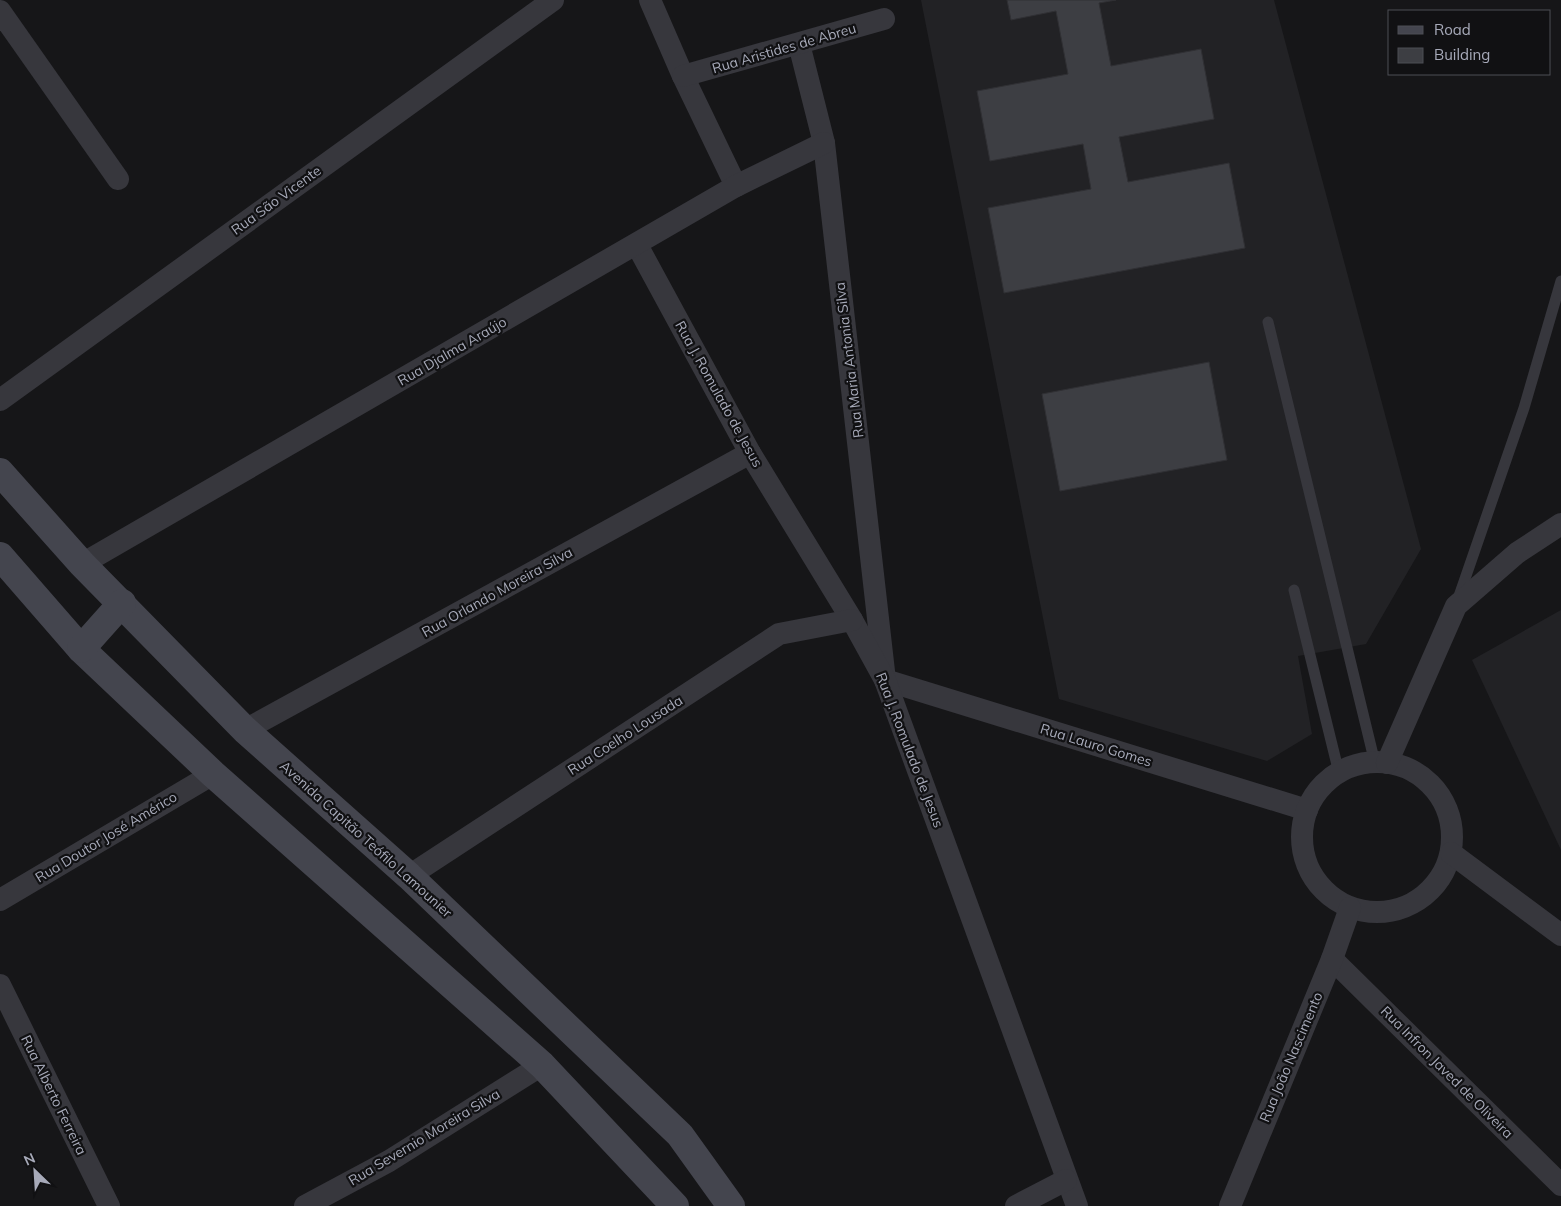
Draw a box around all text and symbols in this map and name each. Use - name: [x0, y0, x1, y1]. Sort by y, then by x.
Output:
- legend: [1388, 10, 1551, 75]
- street label: Rua Aristides de Abreu: [710, 19, 858, 77]
- text: Road: [1434, 20, 1471, 39]
- text: Building: [1434, 45, 1490, 64]
- street label: Rua São Vicente: [228, 161, 324, 239]
- street label: Rua Maria Antonia Silva: [831, 281, 867, 439]
- street label: Rua Djalma Araújo: [394, 313, 510, 389]
- street label: Rua J. Romulado de Jesus: [671, 318, 767, 470]
- street label: Rua Orlando Moreira Silva: [418, 543, 576, 641]
- street label: Rua J. Romulado de Jesus: [872, 670, 948, 830]
- street label: Rua Coelho Lousada: [564, 691, 686, 779]
- street label: Rua Lauro Gomes: [1038, 719, 1154, 771]
- street label: Avenida Capitão Teófilo Lamounier: [276, 757, 457, 922]
- street label: Rua Doutor José Américo: [32, 788, 180, 886]
- street label: Rua João Nascimento: [1255, 989, 1327, 1125]
- street label: Rua Infron Javed de Oliveira: [1377, 1002, 1517, 1142]
- street label: Rua Alberto Ferreira: [17, 1032, 91, 1158]
- street label: Rua Severnio Moreira Silva: [345, 1085, 503, 1189]
- north arrow: [10, 1146, 60, 1196]
- text: N: [21, 1149, 38, 1170]

